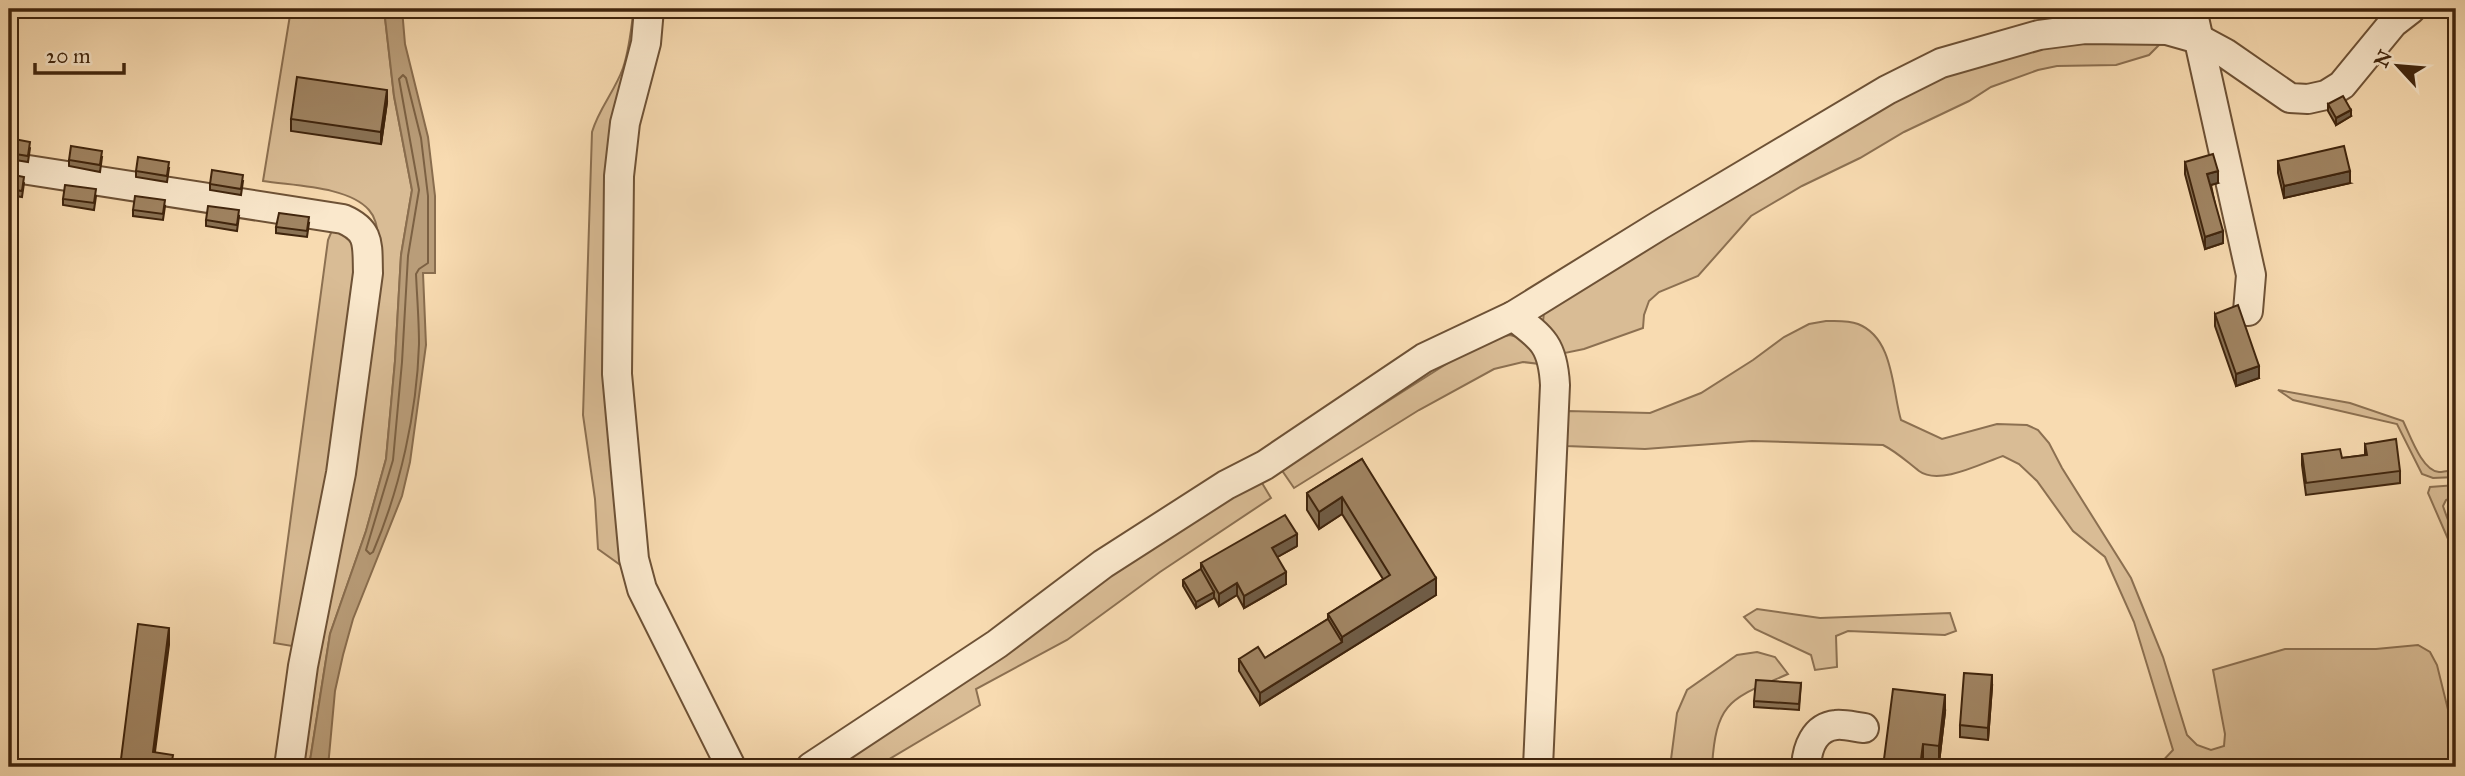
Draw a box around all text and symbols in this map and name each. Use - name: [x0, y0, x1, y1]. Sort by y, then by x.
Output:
- scale bar: [35, 32, 124, 76]
- north arrow: [2364, 32, 2434, 102]
- text: 20 m: [46, 43, 91, 69]
- text: N: [2369, 46, 2397, 71]

